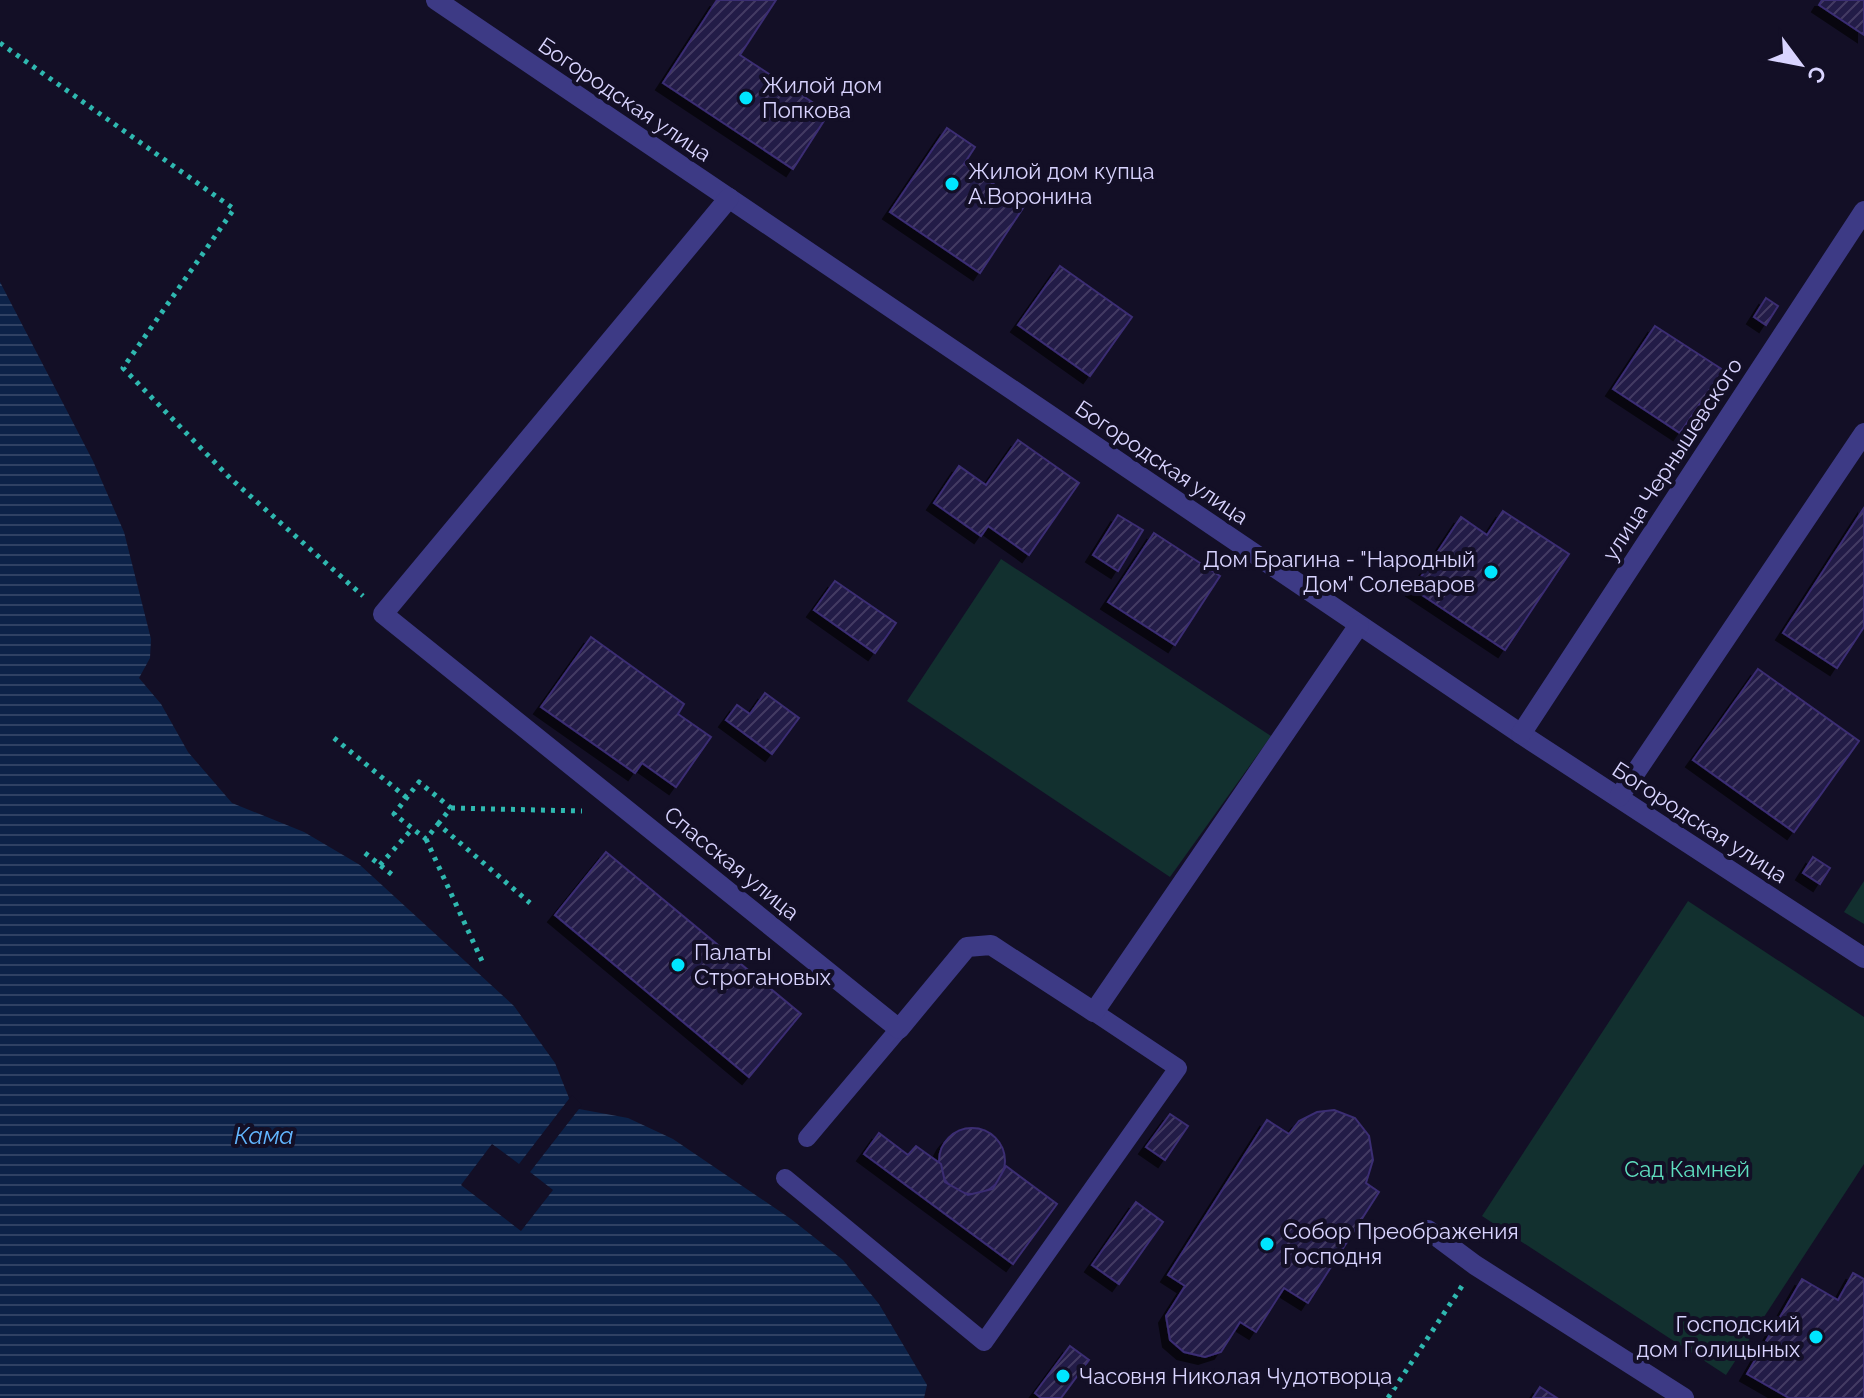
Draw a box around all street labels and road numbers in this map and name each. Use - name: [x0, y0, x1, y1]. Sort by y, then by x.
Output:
- street label: Богородская улица: [534, 31, 716, 167]
- street label: улица Чернышевского: [1597, 353, 1747, 565]
- street label: Богородская улица: [1071, 394, 1253, 530]
- street label: Богородская улица: [1608, 756, 1792, 888]
- street label: Спасская улица: [659, 801, 805, 925]

